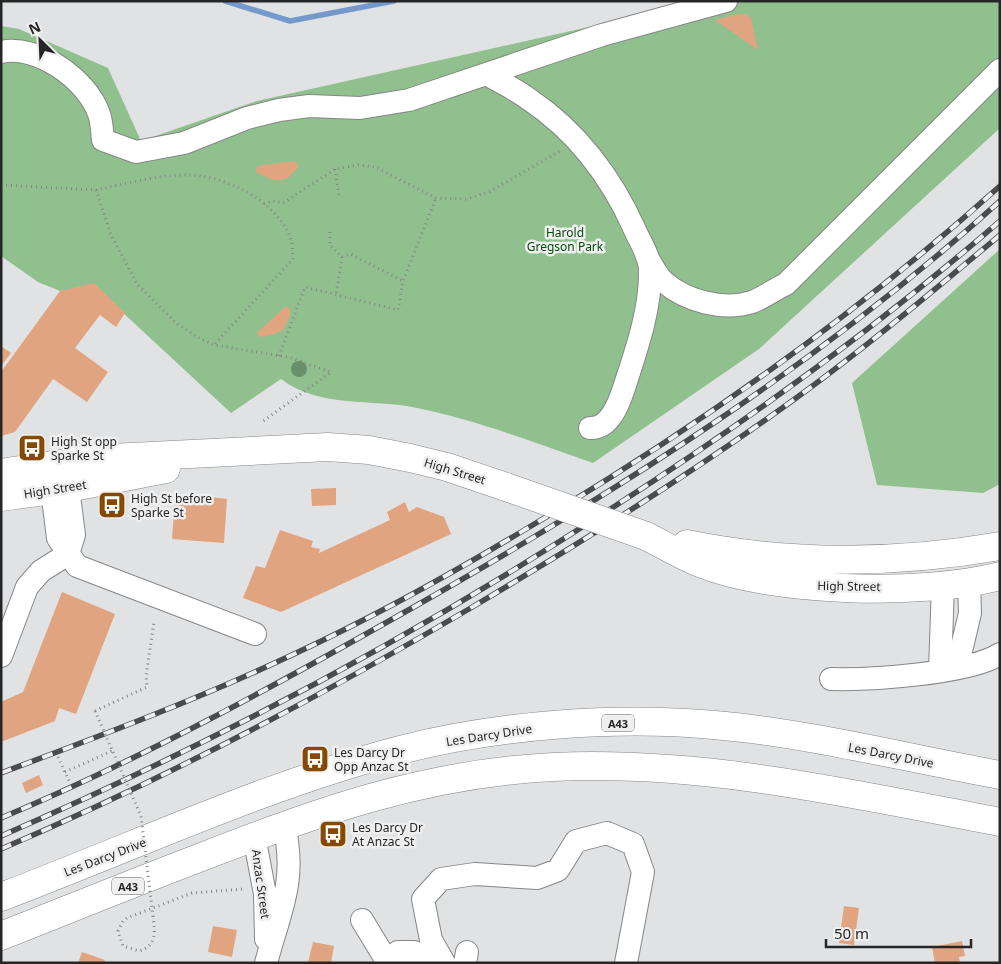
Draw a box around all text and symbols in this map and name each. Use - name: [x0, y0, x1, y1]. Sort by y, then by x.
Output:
- north arrow: [15, 15, 65, 65]
- text: N: [25, 17, 44, 39]
- park label: Harold Gregson Park: [527, 224, 604, 255]
- bus stop icon: High St opp Sparke St: [17, 433, 47, 463]
- place label: High St opp Sparke St: [51, 433, 117, 464]
- street label: High Street: [422, 454, 488, 489]
- street label: High Street: [22, 476, 88, 502]
- bus stop icon: High St before Sparke St: [97, 490, 127, 520]
- place label: High St before Sparke St: [131, 490, 212, 521]
- street label: High Street: [817, 577, 882, 595]
- road number: A43: [602, 714, 634, 731]
- street label: Les Darcy Drive: [445, 720, 533, 750]
- street label: Les Darcy Drive: [847, 738, 935, 772]
- bus stop icon: Les Darcy Dr Opp Anzac St: [300, 744, 330, 774]
- place label: Les Darcy Dr Opp Anzac St: [334, 744, 409, 775]
- bus stop icon: Les Darcy Dr At Anzac St: [318, 819, 348, 849]
- place label: Les Darcy Dr At Anzac St: [352, 819, 423, 850]
- street label: Les Darcy Drive: [61, 833, 149, 880]
- street label: Anzac Street: [248, 848, 274, 920]
- road number: A43: [112, 878, 144, 894]
- scale bar: [826, 916, 971, 948]
- text: 50 m: [834, 923, 869, 943]

